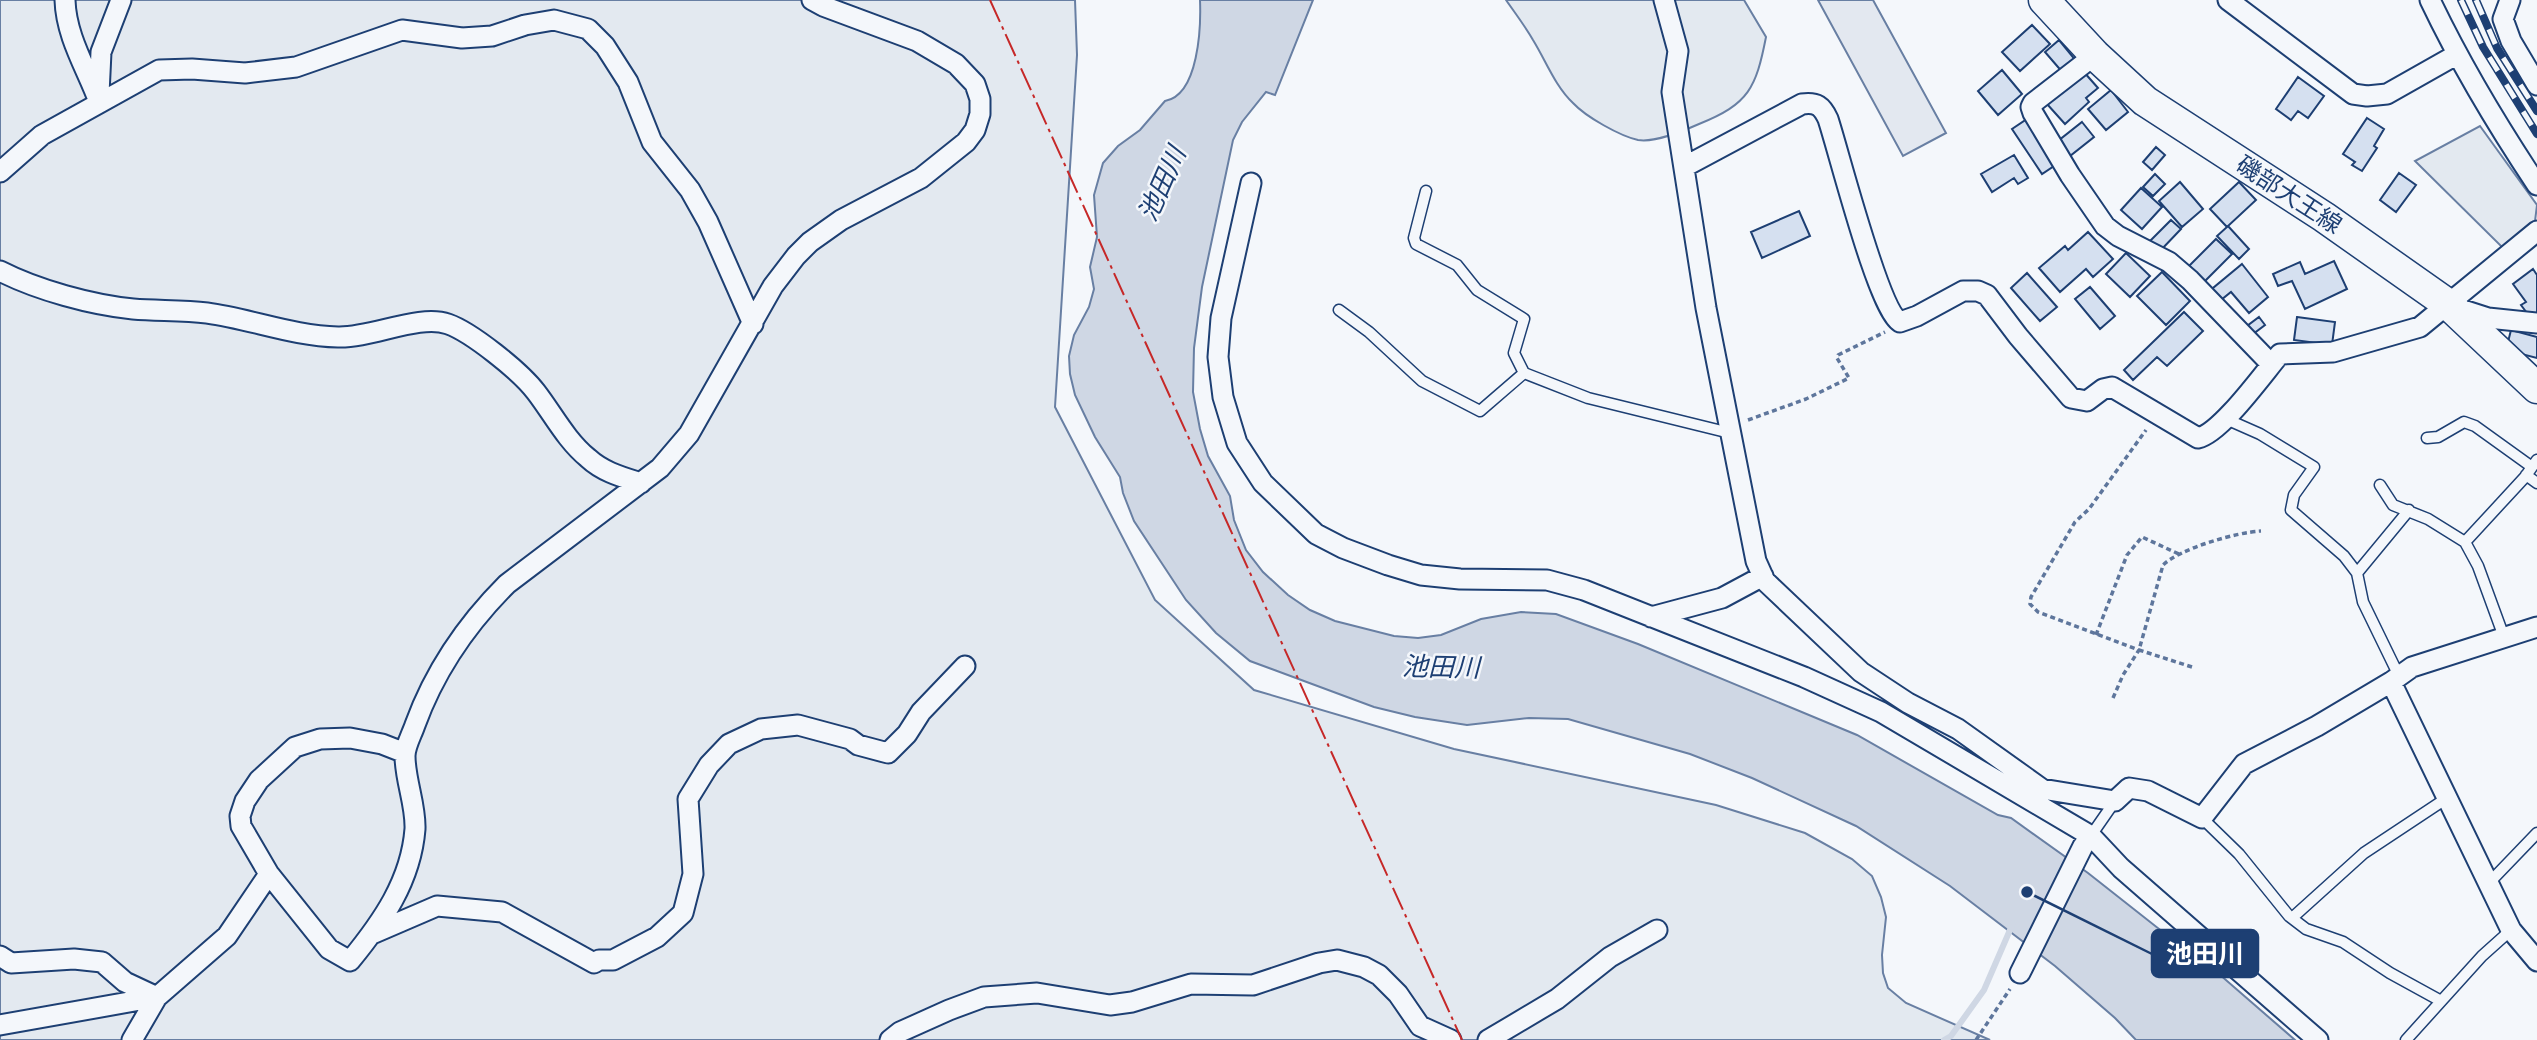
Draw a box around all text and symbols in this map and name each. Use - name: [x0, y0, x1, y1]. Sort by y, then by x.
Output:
- water label: 池田川: [1131, 139, 1195, 227]
- street label: 磯部大王線: [2231, 149, 2348, 240]
- water label: 池田川: [1402, 649, 1483, 685]
- callout: 池田川: [2152, 930, 2258, 977]
- text: 池田川: [2166, 937, 2244, 971]

